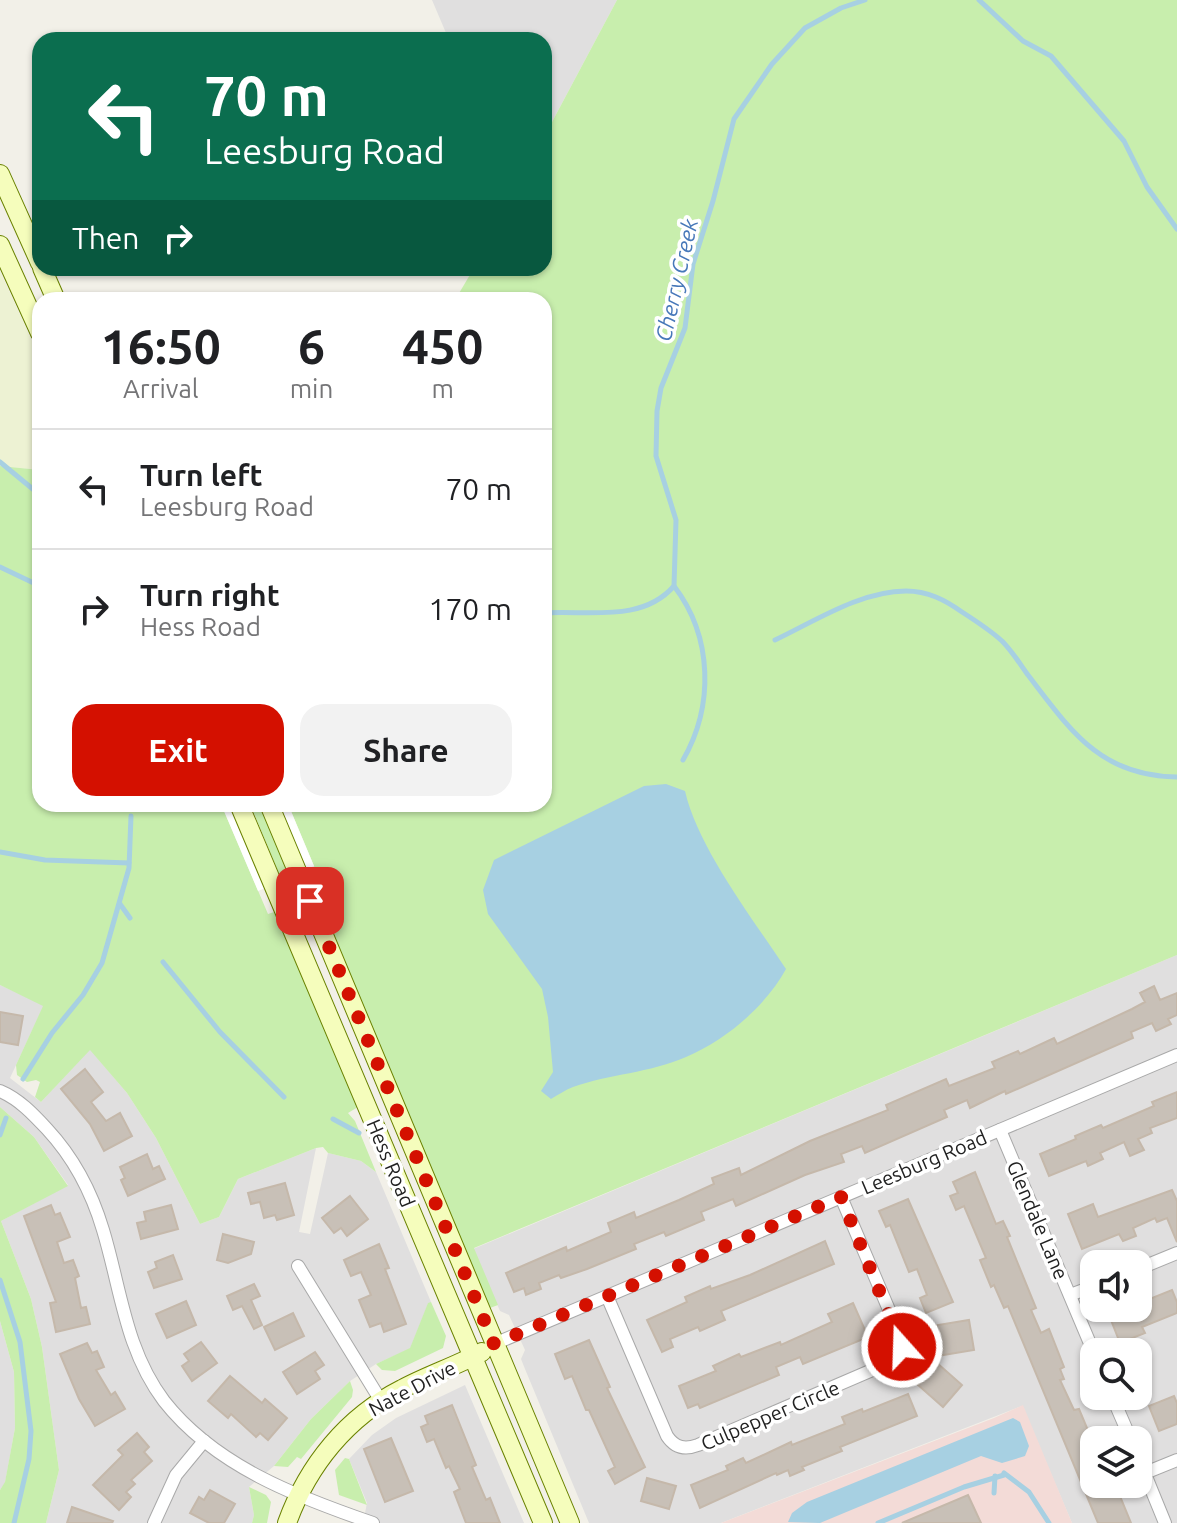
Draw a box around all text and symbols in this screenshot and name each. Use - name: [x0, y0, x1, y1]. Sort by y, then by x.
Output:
- icon: left: [72, 64, 176, 168]
- text: 70 m: [204, 64, 329, 127]
- text: Leesburg Road: [204, 130, 445, 171]
- icon: right: [156, 216, 200, 260]
- water label: Cherry Creek: [650, 216, 702, 344]
- text: Then: [72, 221, 140, 255]
- text: 16:50: [101, 319, 221, 373]
- text: 6: [298, 319, 325, 373]
- text: 450: [402, 319, 483, 373]
- text: Arrival: [123, 374, 199, 403]
- text: min: [290, 374, 333, 403]
- text: m: [431, 374, 454, 403]
- text: Turn left: [140, 458, 262, 492]
- icon: left: [72, 467, 116, 511]
- text: 70 m: [445, 472, 512, 506]
- text: Leesburg Road: [140, 492, 314, 521]
- text: Turn right: [140, 578, 280, 612]
- icon: right: [72, 587, 116, 631]
- text: 170 m: [428, 592, 512, 626]
- text: Hess Road: [140, 612, 261, 641]
- button: Exit: [72, 704, 284, 796]
- button: Share: [300, 704, 512, 796]
- pin: [276, 867, 344, 935]
- icon: arrive: [288, 879, 332, 923]
- street label: Hess Road: [362, 1116, 420, 1210]
- street label: Leesburg Road: [858, 1125, 990, 1199]
- street label: Glendale Lane: [1003, 1157, 1073, 1283]
- map controls: [1080, 1250, 1152, 1498]
- button: sound: [1080, 1250, 1152, 1322]
- position arrow: [860, 1305, 944, 1389]
- button: search: [1080, 1338, 1152, 1410]
- street label: Nate Drive: [365, 1355, 459, 1421]
- street label: Culpepper Circle: [697, 1375, 843, 1455]
- button: layers: [1080, 1426, 1152, 1498]

